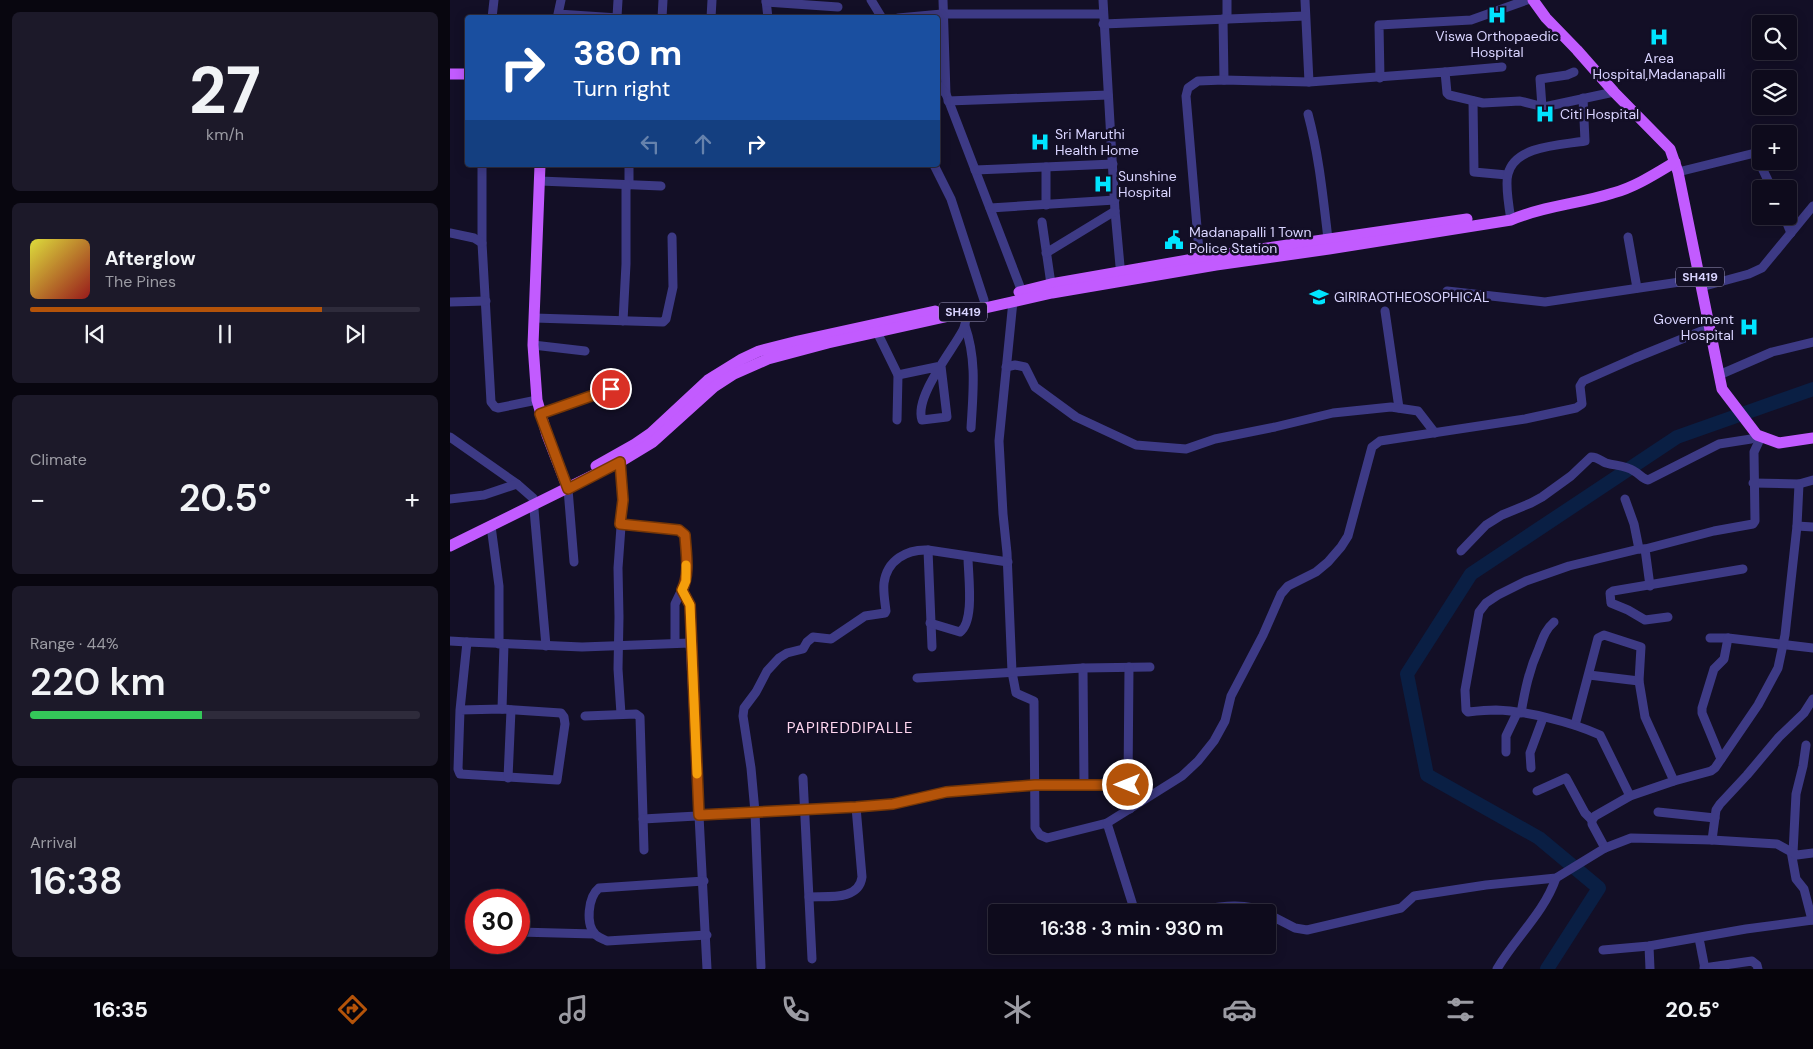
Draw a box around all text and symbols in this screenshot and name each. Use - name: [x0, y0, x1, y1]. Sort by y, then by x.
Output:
- hospital icon: Viswa Orthopaedic Hospital: [1486, 4, 1508, 26]
- map controls: [1752, 15, 1797, 225]
- button: search: [1752, 15, 1797, 60]
- hospital icon: Area Hospital,Madanapalli: [1648, 26, 1670, 48]
- place label: Viswa Orthopaedic Hospital: [1435, 27, 1559, 61]
- text: 380 m: [573, 30, 682, 76]
- icon: right: [490, 35, 555, 100]
- text: 27: [189, 49, 261, 133]
- place label: Area Hospital,Madanapalli: [1592, 49, 1726, 83]
- button: layers: [1752, 70, 1797, 115]
- text: Turn right: [573, 74, 670, 103]
- hospital icon: Citi Hospital: [1534, 103, 1556, 125]
- place label: Citi Hospital: [1560, 105, 1639, 123]
- text: km/h: [206, 124, 244, 145]
- place label: Sri Maruthi Health Home: [1055, 125, 1139, 159]
- button: +: [1752, 125, 1797, 170]
- icon: left: [636, 130, 664, 158]
- icon: ahead: [689, 130, 717, 158]
- icon: right: [742, 130, 770, 158]
- hospital icon: Sri Maruthi Health Home: [1029, 131, 1051, 153]
- place label: Sunshine Hospital: [1118, 167, 1177, 201]
- hospital icon: Sunshine Hospital: [1092, 173, 1114, 195]
- button: −: [1752, 180, 1797, 225]
- place label: Madanapalli 1 Town Police Station: [1189, 223, 1312, 257]
- public building icon: Madanapalli 1 Town Police Station: [1163, 229, 1185, 251]
- text: Afterglow: [105, 246, 196, 271]
- road number: SH419: [1676, 268, 1724, 286]
- text: The Pines: [105, 271, 176, 292]
- school or university icon: GIRIRAOTHEOSOPHICAL: [1308, 286, 1330, 308]
- place label: GIRIRAOTHEOSOPHICAL: [1334, 288, 1489, 306]
- road number: SH419: [939, 302, 987, 322]
- place label: Government Hospital: [1653, 310, 1734, 344]
- hospital icon: Government Hospital: [1738, 316, 1760, 338]
- icon: previous: [81, 320, 109, 348]
- icon: pause: [211, 320, 239, 348]
- icon: next: [341, 320, 369, 348]
- pin: [590, 368, 632, 410]
- icon: arrive: [597, 375, 625, 403]
- text: Climate: [30, 449, 87, 470]
- text: 20.5°: [179, 473, 271, 523]
- text: −: [30, 481, 45, 518]
- text: +: [405, 481, 420, 518]
- text: Range · 44%: [30, 633, 118, 654]
- text: 220 km: [30, 657, 166, 707]
- district label: PAPIREDDIPALLE: [787, 718, 913, 738]
- position arrow: [1101, 758, 1153, 810]
- text: Arrival: [30, 832, 77, 853]
- text: 16:38: [30, 856, 123, 906]
- speed limit sign: 30: [465, 889, 530, 954]
- text: 16:38 · 3 min · 930 m: [1041, 916, 1223, 941]
- icon: directions: [335, 992, 370, 1027]
- icon: music: [556, 992, 591, 1027]
- icon: phone: [778, 992, 813, 1027]
- icon: climate: [1000, 992, 1035, 1027]
- icon: car: [1222, 992, 1257, 1027]
- icon: filters: [1443, 992, 1478, 1027]
- text: 16:35: [93, 995, 148, 1024]
- text: 20.5°: [1665, 995, 1720, 1024]

